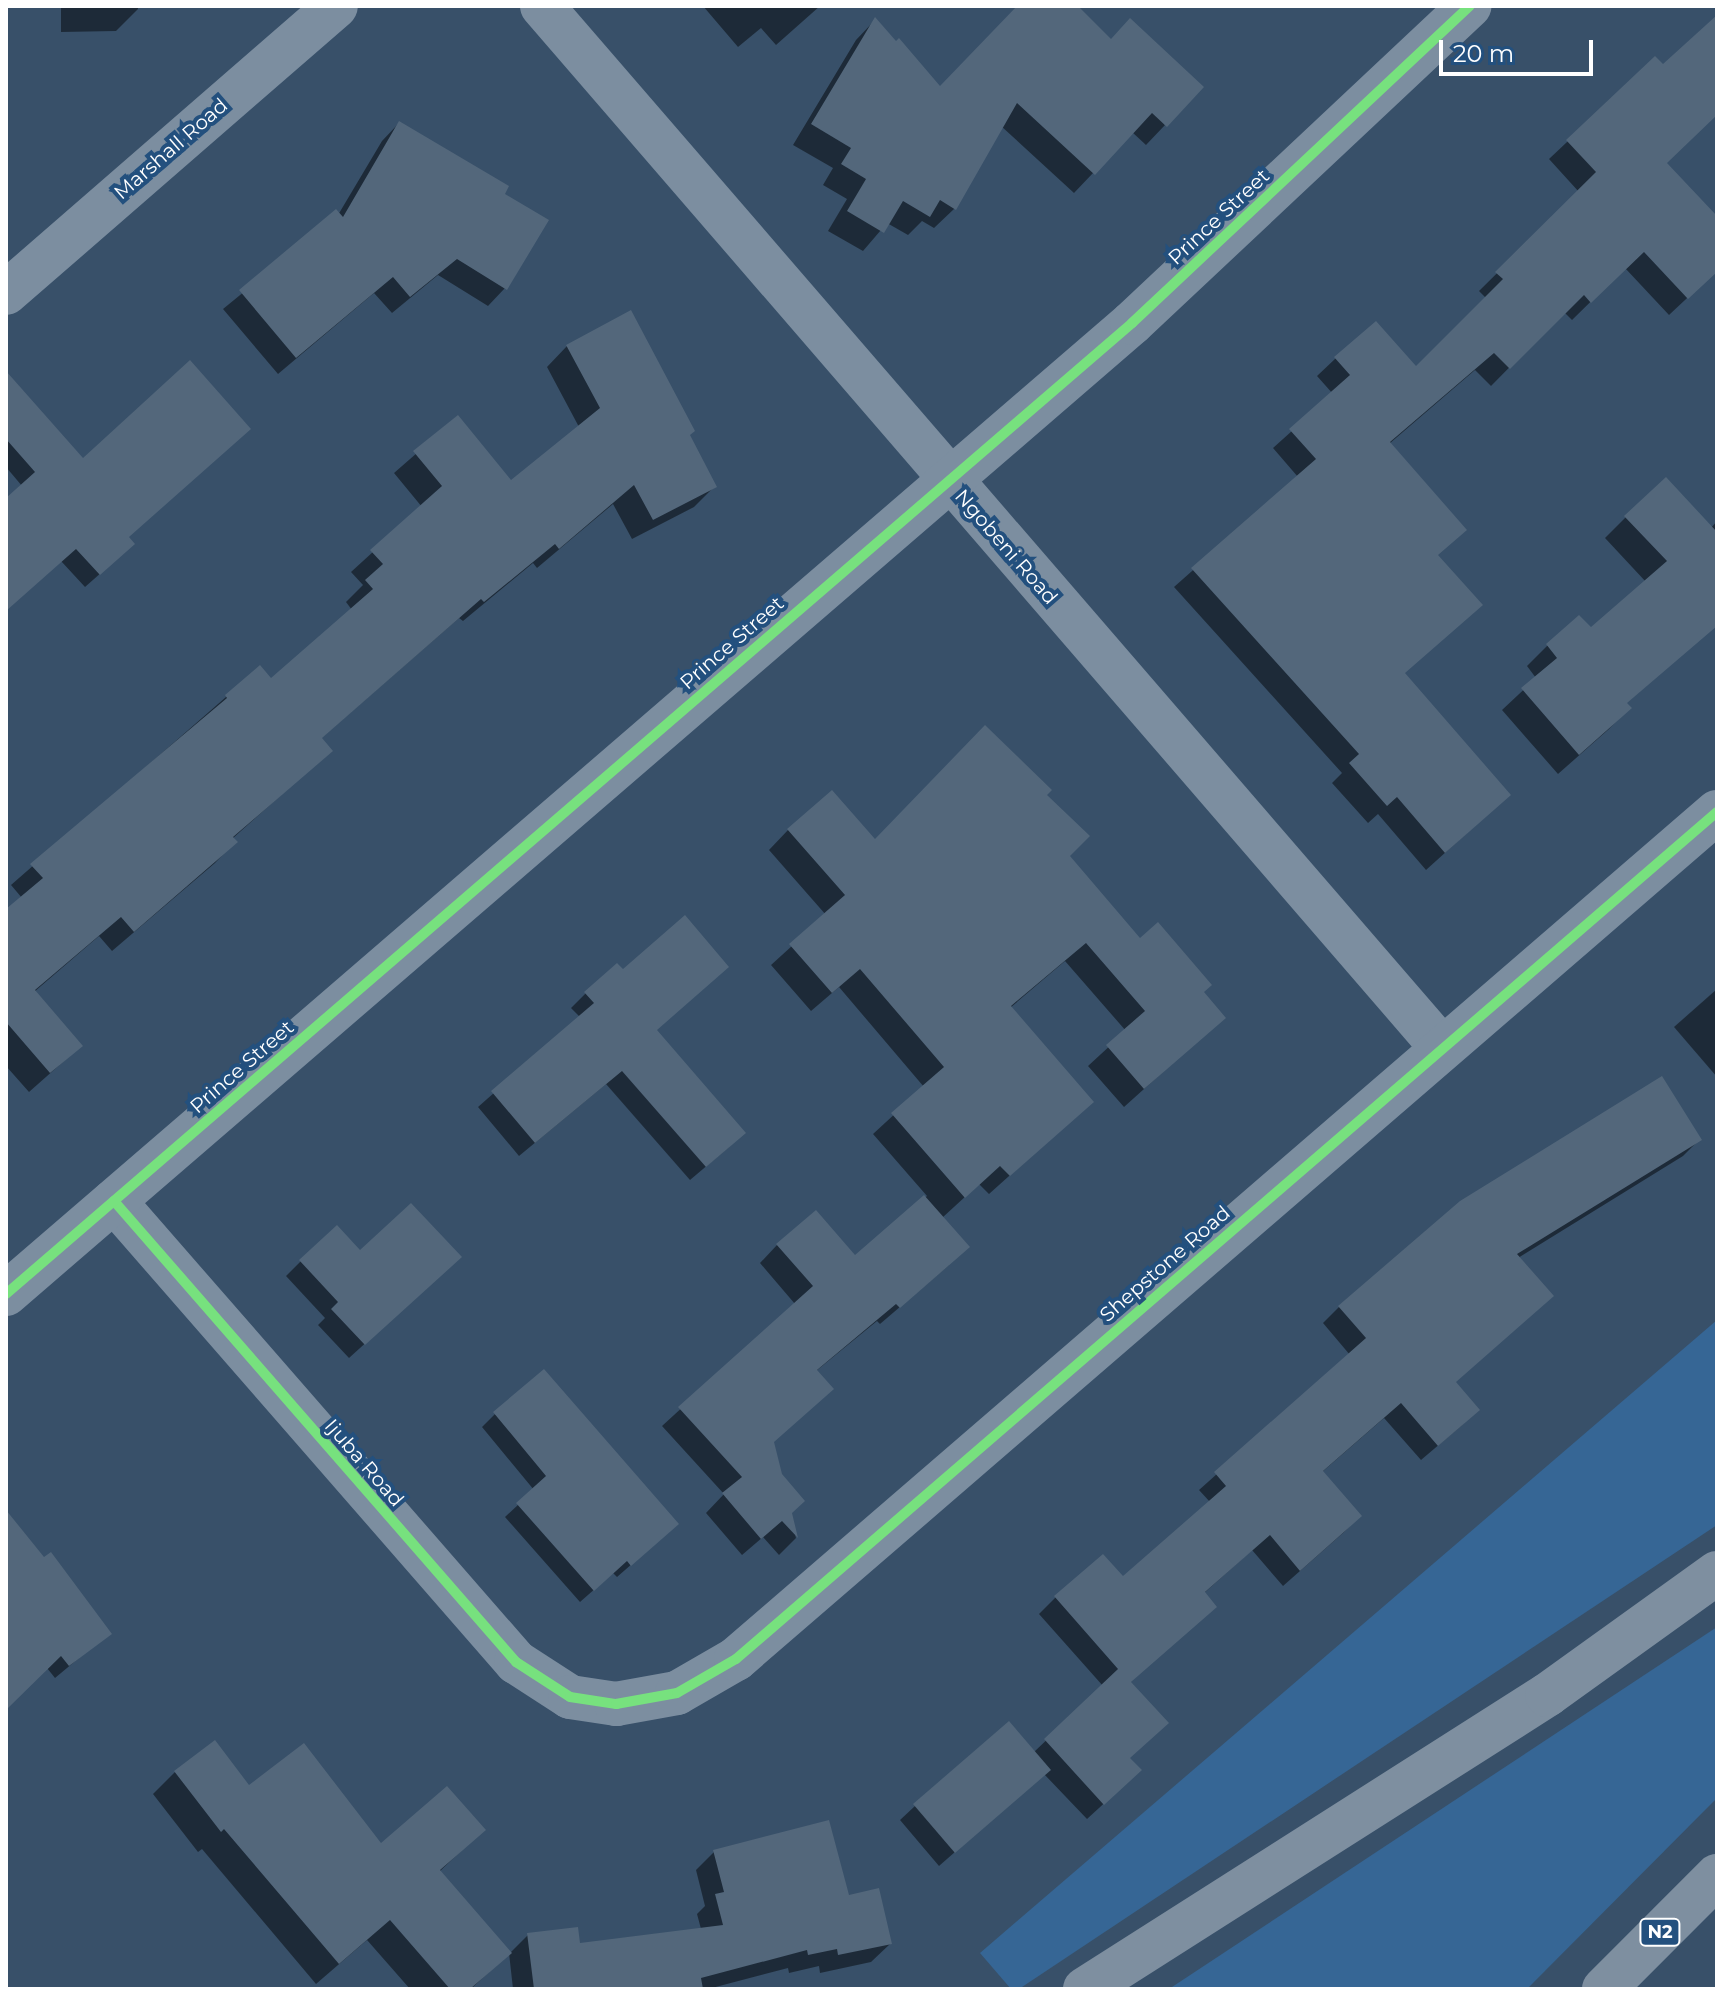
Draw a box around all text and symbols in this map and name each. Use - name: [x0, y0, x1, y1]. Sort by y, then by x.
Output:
- scale bar: [1443, 24, 1597, 74]
- text: 20 m: [1453, 39, 1514, 68]
- street label: Marshall Road: [109, 93, 233, 205]
- street label: Prince Street: [1163, 164, 1275, 270]
- street label: Ngobeni Road: [950, 485, 1062, 609]
- street label: Prince Street: [675, 591, 789, 695]
- street label: Prince Street: [185, 1015, 299, 1119]
- street label: Shepstone Road: [1095, 1201, 1235, 1327]
- street label: Ijuba Road: [319, 1414, 409, 1512]
- road number: N2: [1638, 1918, 1682, 1946]

